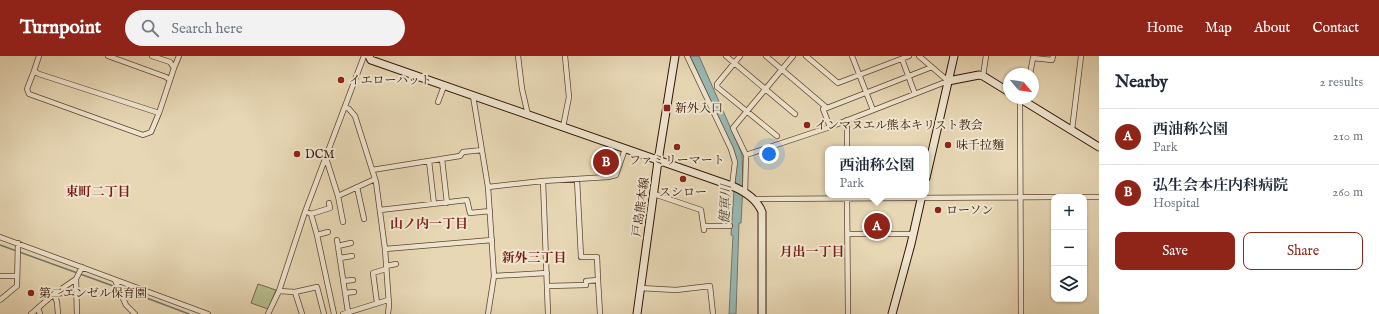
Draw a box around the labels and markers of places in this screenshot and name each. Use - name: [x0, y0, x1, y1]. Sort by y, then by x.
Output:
- place label: イエローハット: [349, 73, 432, 88]
- marker: イエローハット: [336, 75, 346, 85]
- place label: 新外入口: [675, 101, 723, 116]
- marker: 新外入口: [662, 103, 672, 113]
- place label: インマヌエル熊本キリスト教会: [815, 118, 983, 133]
- marker: インマヌエル熊本キリスト教会: [802, 120, 812, 130]
- place label: 味千拉麵: [956, 138, 1004, 153]
- marker: 味千拉麵: [943, 140, 953, 150]
- marker: ファミリーマート: [672, 142, 682, 152]
- place label: DCM: [305, 147, 335, 162]
- pin: B: [593, 147, 619, 177]
- marker: DCM: [292, 149, 302, 159]
- place label: ファミリーマート: [629, 153, 725, 168]
- marker: スシロー: [678, 174, 688, 184]
- place label: スシロー: [659, 185, 707, 200]
- place label: ローソン: [946, 203, 994, 218]
- marker: ローソン: [933, 205, 943, 215]
- pin: A: [864, 211, 890, 241]
- place label: 第二エンゼル保育園: [39, 286, 147, 301]
- marker: 第二エンゼル保育園: [26, 288, 36, 298]

